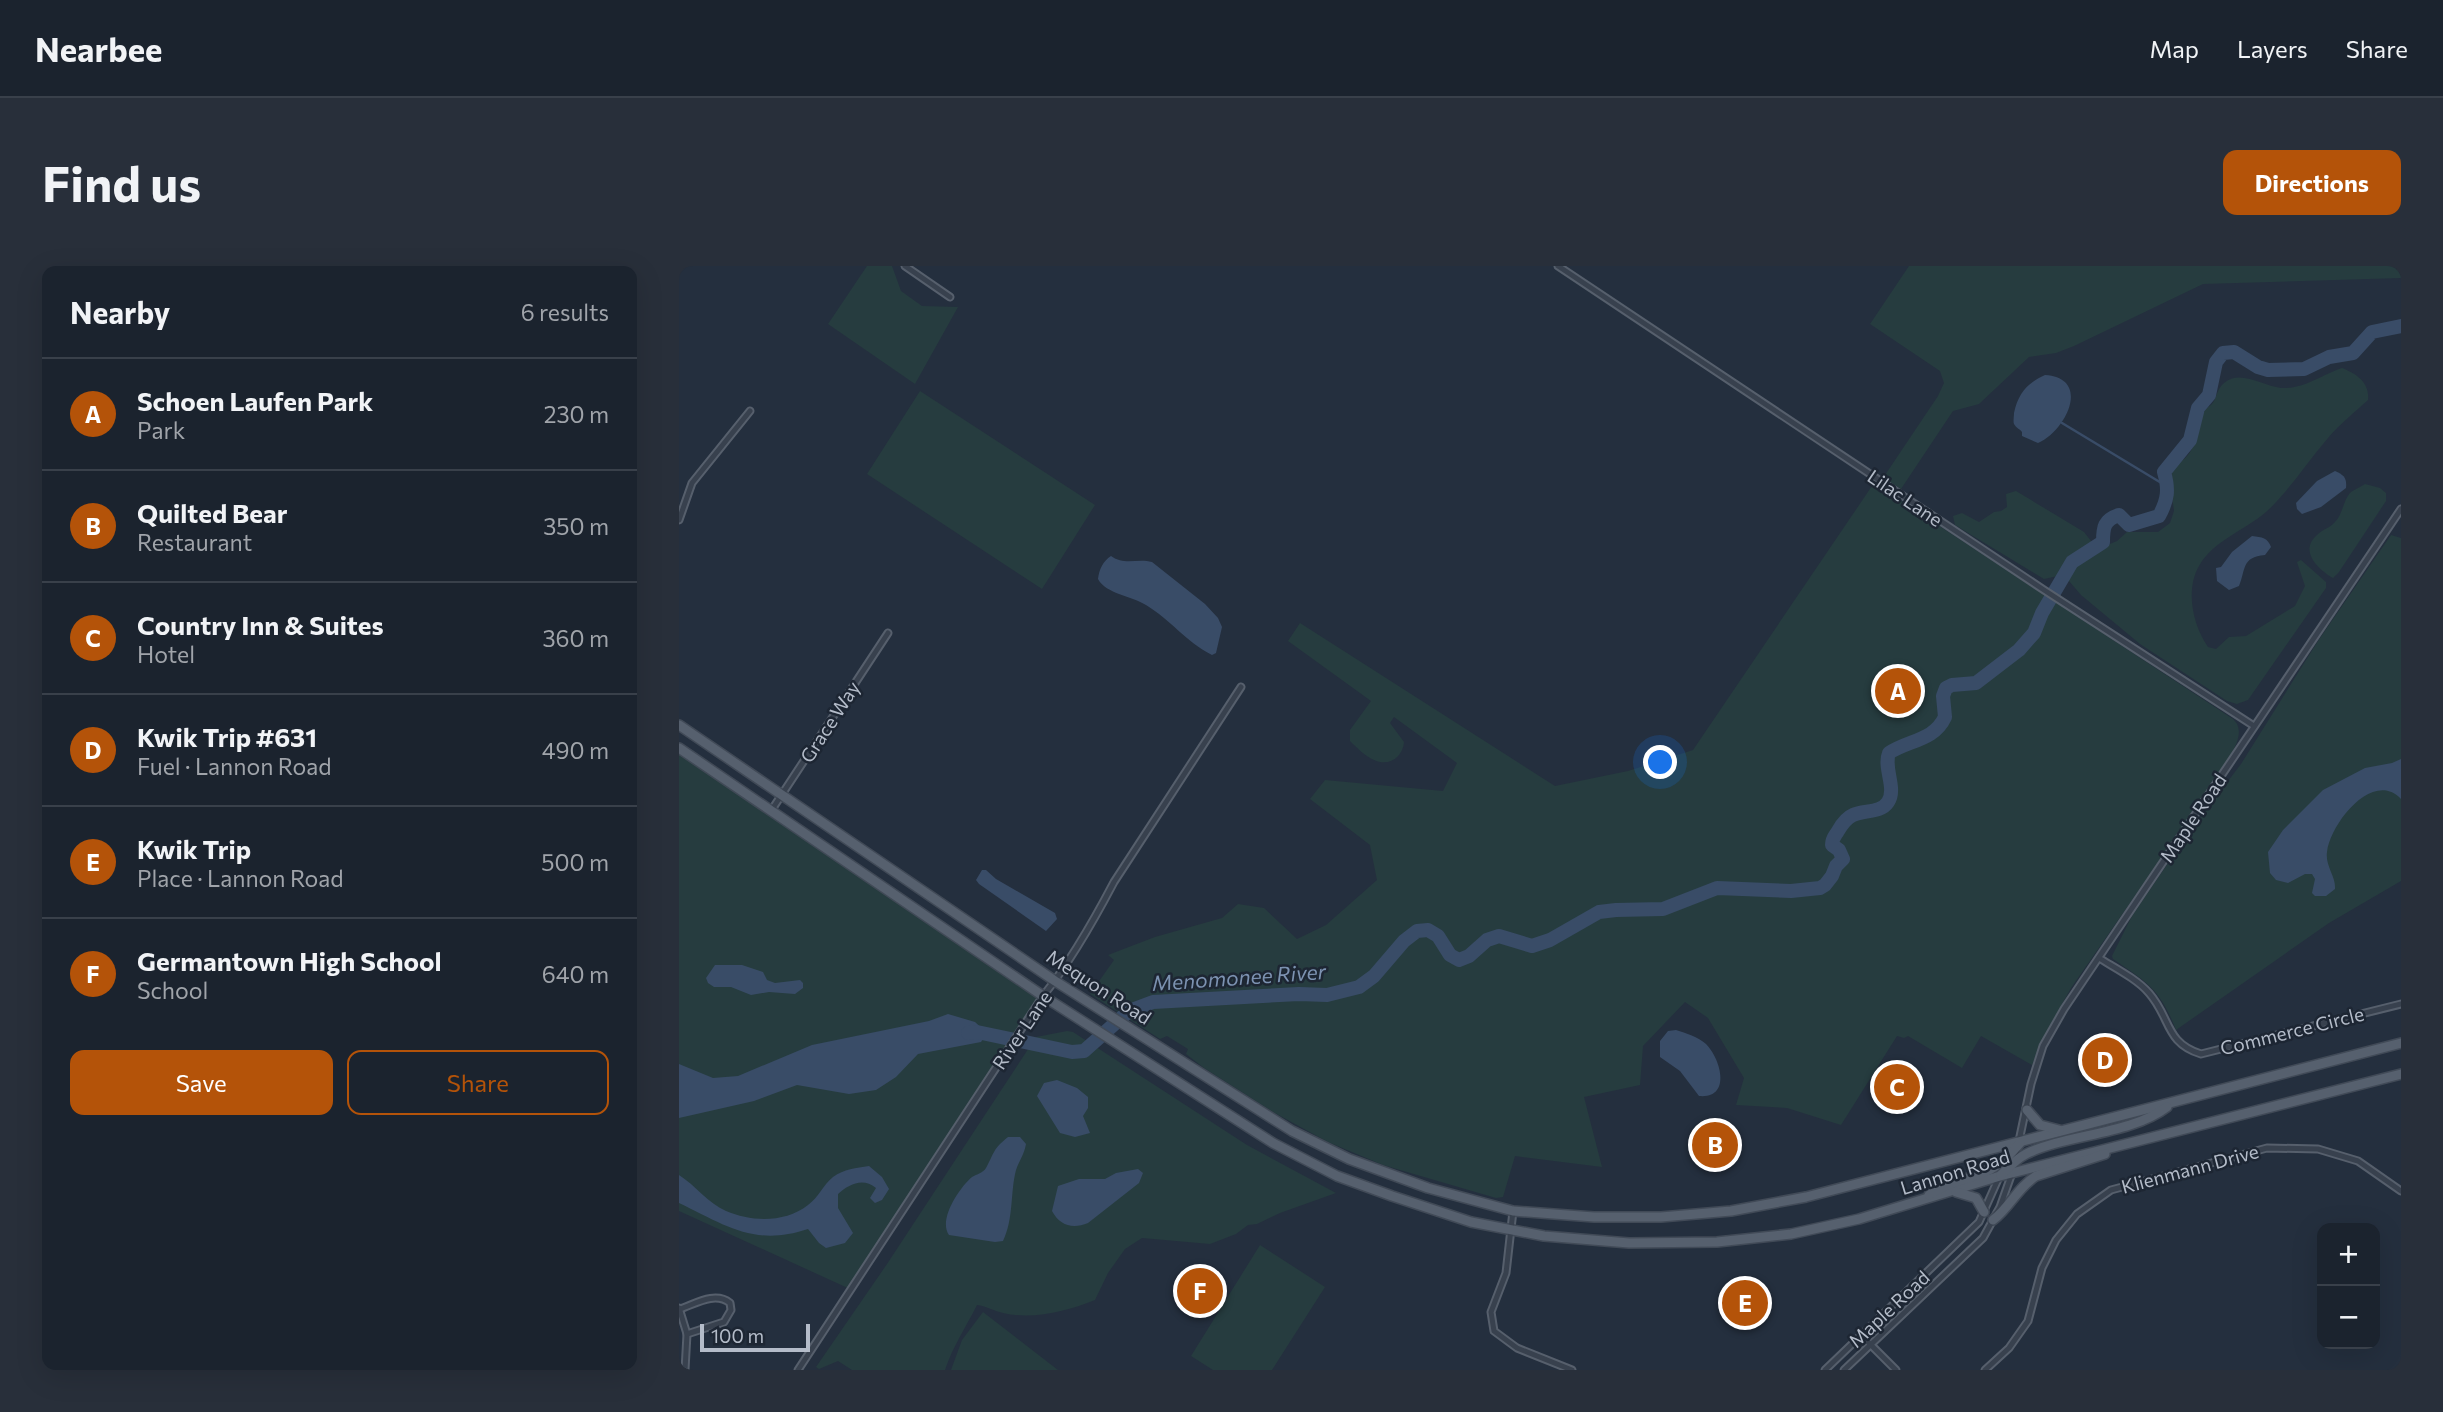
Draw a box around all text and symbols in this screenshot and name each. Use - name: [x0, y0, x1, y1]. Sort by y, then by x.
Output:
- text: Nearbee: [35, 28, 162, 69]
- text: Map: [2150, 34, 2199, 63]
- text: Layers: [2237, 34, 2308, 63]
- text: Share: [2346, 34, 2408, 63]
- button: Directions: [2223, 150, 2401, 215]
- text: Find us: [42, 152, 201, 212]
- text: Nearby: [70, 293, 170, 330]
- text: 6 results: [521, 298, 609, 326]
- text: Schoen Laufen Park: [137, 385, 373, 416]
- text: A: [85, 400, 101, 428]
- text: 230 m: [544, 400, 609, 428]
- text: Park: [137, 416, 185, 444]
- street label: Lilac Lane: [1863, 464, 1947, 531]
- text: Quilted Bear: [137, 497, 287, 528]
- text: B: [85, 512, 101, 540]
- text: 350 m: [543, 512, 609, 540]
- text: Restaurant: [137, 528, 252, 556]
- text: Country Inn & Suites: [137, 609, 384, 640]
- text: C: [85, 624, 101, 652]
- text: 360 m: [542, 624, 609, 652]
- text: Hotel: [137, 640, 195, 668]
- pin: A: [1875, 665, 1921, 717]
- street label: Grace Way: [795, 677, 864, 767]
- text: Kwik Trip #631: [137, 721, 317, 752]
- text: D: [85, 736, 101, 764]
- text: 490 m: [542, 736, 609, 764]
- your location: [1643, 745, 1677, 779]
- text: Fuel · Lannon Road: [137, 752, 332, 780]
- street label: Maple Road: [2155, 769, 2231, 866]
- text: Kwik Trip: [137, 833, 251, 864]
- text: E: [86, 848, 100, 876]
- text: 500 m: [541, 848, 609, 876]
- text: Place · Lannon Road: [137, 864, 344, 892]
- street label: Mequon Road: [1043, 944, 1156, 1029]
- text: Germantown High School: [137, 945, 442, 976]
- water label: Menomonee River: [1151, 958, 1327, 995]
- text: F: [86, 960, 100, 988]
- text: 640 m: [542, 960, 609, 988]
- text: School: [137, 976, 208, 1004]
- street label: River Lane: [987, 986, 1056, 1073]
- street label: Commerce Circle: [2218, 1002, 2366, 1059]
- pin: D: [2082, 1034, 2128, 1086]
- button: Save: [70, 1050, 333, 1115]
- button: Share: [347, 1050, 609, 1115]
- pin: C: [1874, 1061, 1920, 1113]
- pin: B: [1692, 1119, 1738, 1171]
- street label: Klienmann Drive: [2119, 1139, 2261, 1198]
- street label: Lannon Road: [1898, 1144, 2012, 1199]
- map controls: [2317, 1223, 2380, 1349]
- button: +: [2317, 1223, 2380, 1286]
- pin: F: [1177, 1265, 1223, 1317]
- street label: Maple Road: [1843, 1265, 1934, 1352]
- pin: E: [1722, 1277, 1768, 1329]
- button: −: [2317, 1286, 2380, 1349]
- scale bar: [700, 1321, 810, 1353]
- text: 100 m: [711, 1324, 764, 1347]

